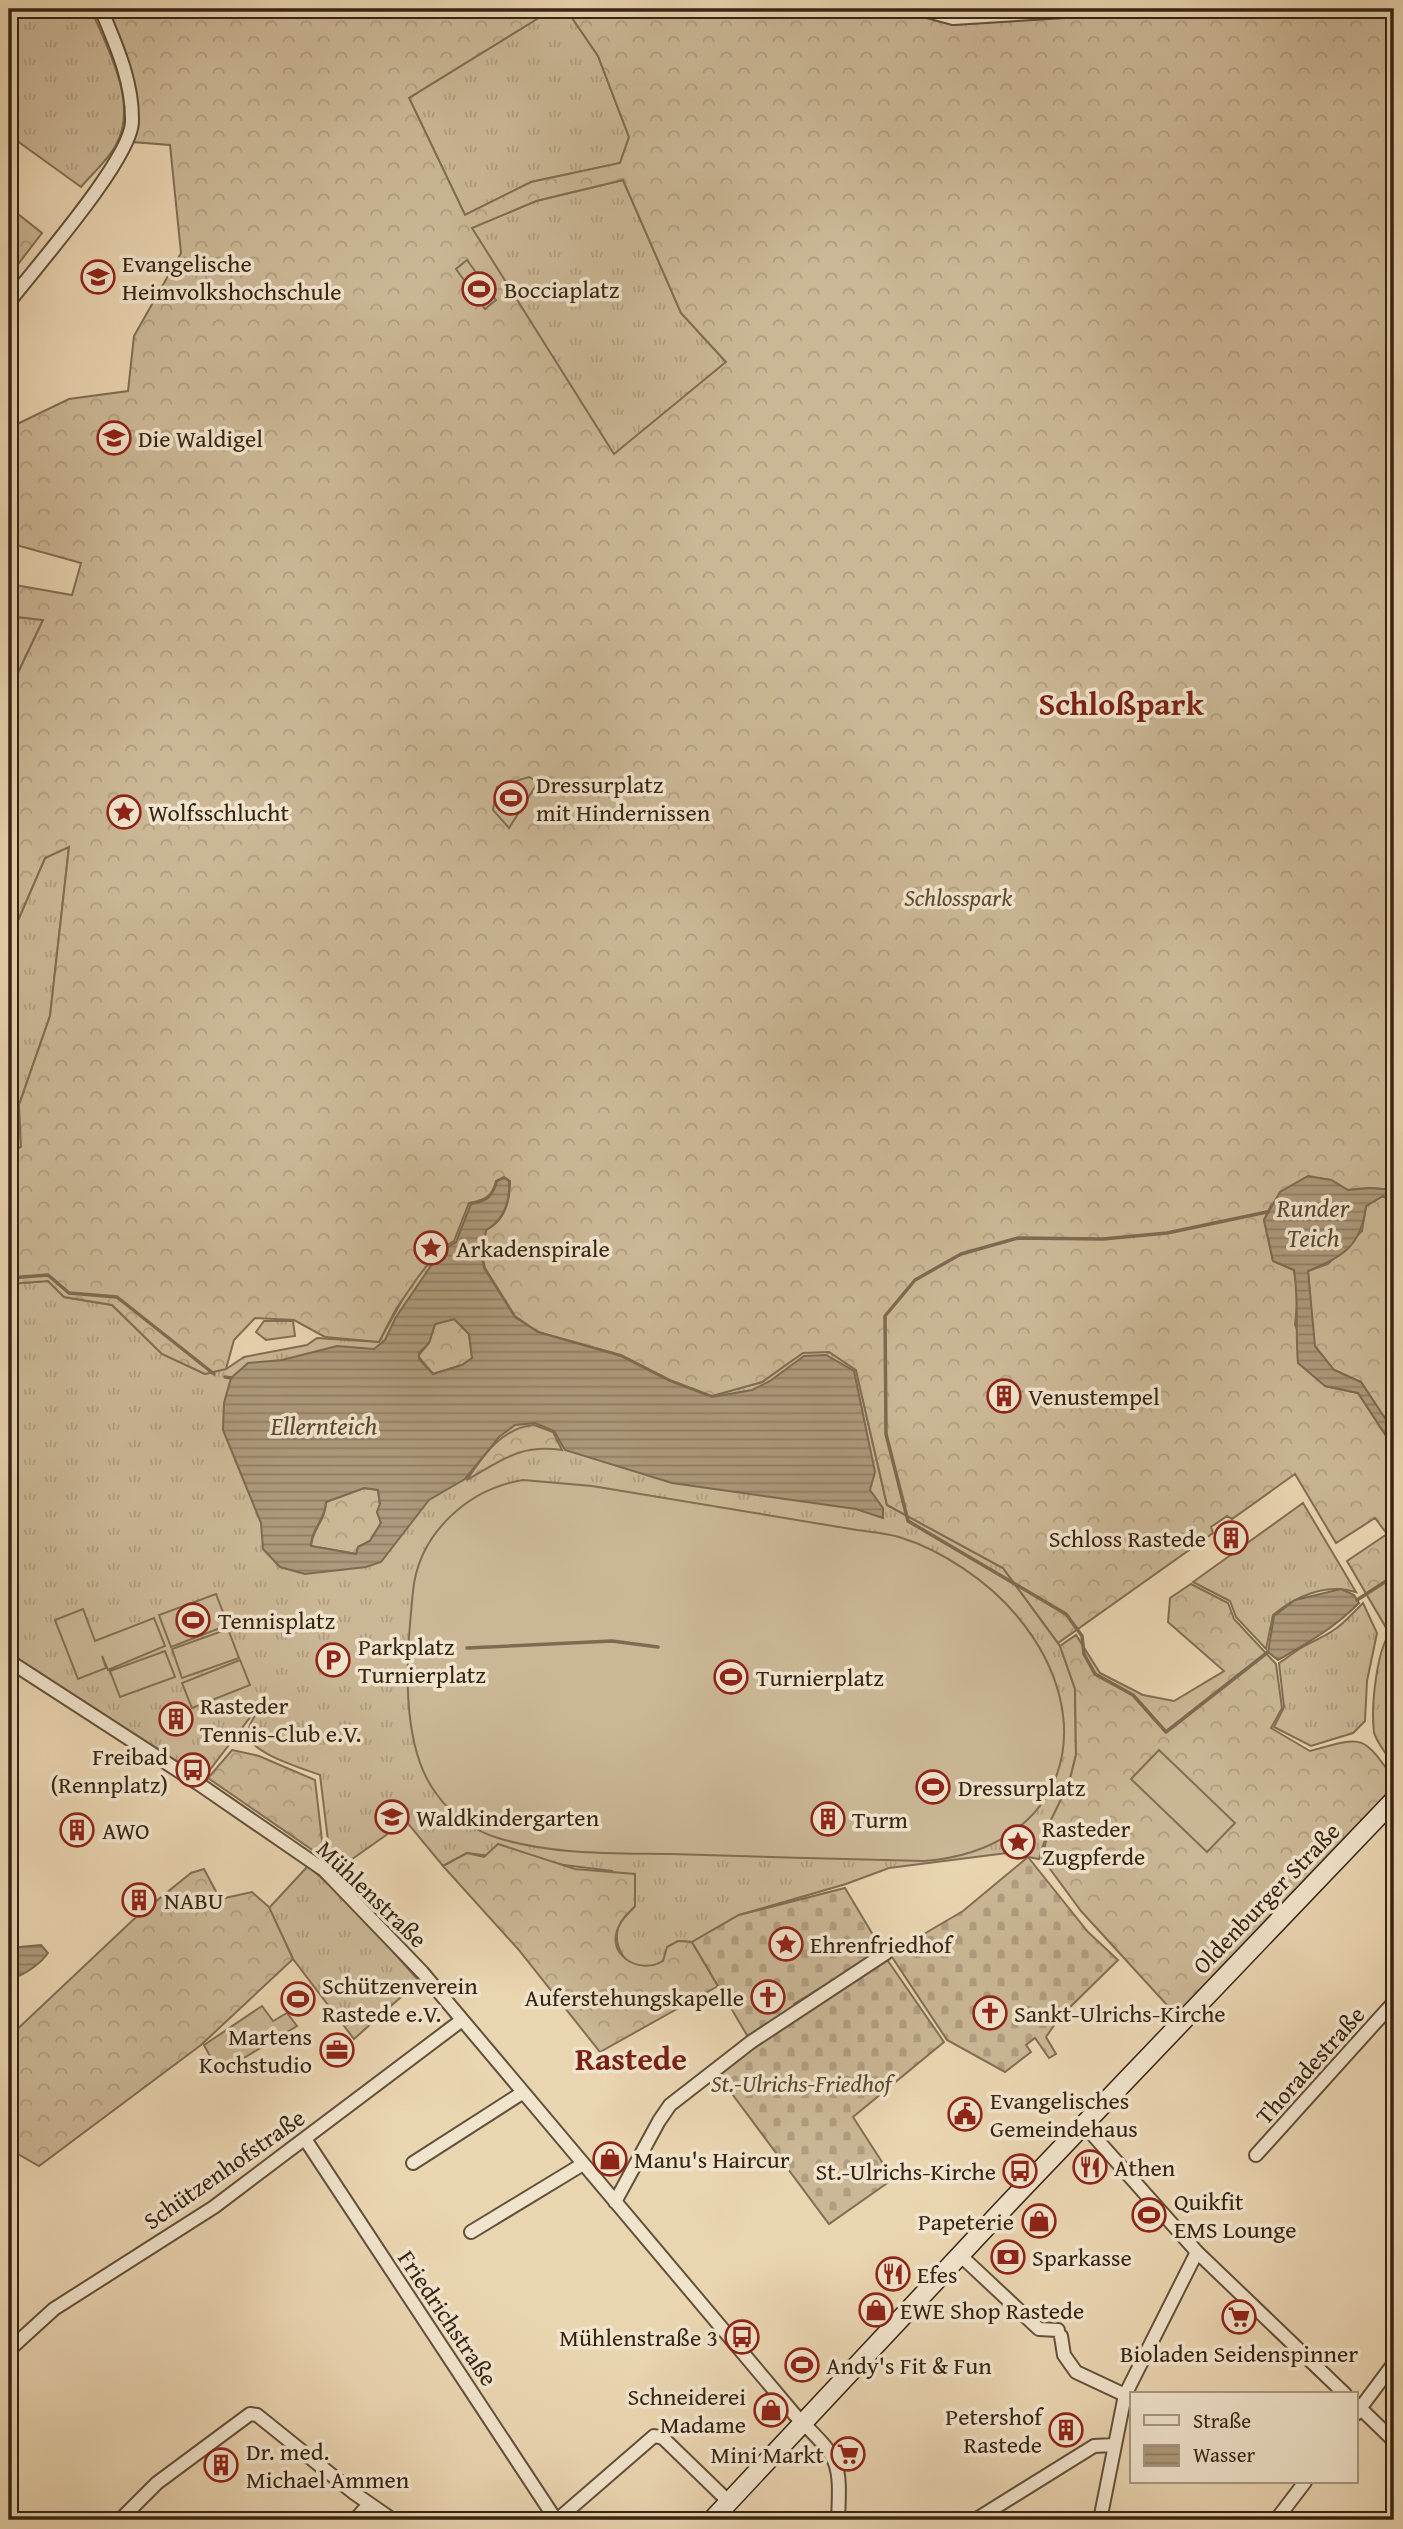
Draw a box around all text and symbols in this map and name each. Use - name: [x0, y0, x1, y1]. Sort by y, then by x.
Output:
- place label: Evangelische Heimvolkshochschule: [122, 246, 341, 309]
- school or university icon: Evangelische Heimvolkshochschule: [79, 258, 117, 296]
- sports icon: Bocciaplatz: [460, 270, 498, 308]
- place label: Bocciaplatz: [504, 272, 619, 307]
- school or university icon: Die Waldigel: [95, 419, 133, 457]
- place label: Die Waldigel: [138, 421, 263, 456]
- district label: Schloßpark: [1038, 680, 1204, 727]
- place label: Dressurplatz mit Hindernissen: [536, 767, 711, 830]
- sports icon: Dressurplatz mit Hindernissen: [492, 779, 530, 817]
- place icon: Wolfsschlucht: [105, 793, 143, 831]
- place label: Wolfsschlucht: [148, 795, 289, 830]
- park label: Schlosspark: [904, 880, 1012, 915]
- water label: Runder Teich: [1275, 1188, 1351, 1257]
- place icon: Arkadenspirale: [412, 1229, 450, 1267]
- place label: Arkadenspirale: [456, 1231, 610, 1266]
- building icon: Venustempel: [985, 1377, 1023, 1415]
- place label: Venustempel: [1028, 1379, 1160, 1414]
- water label: Ellernteich: [270, 1406, 377, 1445]
- building icon: Schloss Rastede: [1212, 1519, 1250, 1557]
- place label: Schloss Rastede: [1049, 1521, 1206, 1556]
- sports icon: Tennisplatz: [174, 1601, 212, 1639]
- place label: Tennisplatz: [218, 1603, 335, 1638]
- place label: Parkplatz Turnierplatz: [358, 1629, 486, 1692]
- parking icon: Parkplatz Turnierplatz: [314, 1641, 352, 1679]
- sports icon: Turnierplatz: [712, 1658, 750, 1696]
- place label: Turnierplatz: [756, 1660, 884, 1695]
- place label: Rasteder Tennis-Club e.V.: [200, 1688, 361, 1751]
- building icon: Rasteder Tennis-Club e.V.: [157, 1700, 195, 1738]
- place label: Freibad (Rennplatz): [51, 1739, 168, 1802]
- bus stop icon: Freibad (Rennplatz): [174, 1751, 212, 1789]
- sports icon: Dressurplatz: [914, 1768, 952, 1806]
- place label: Dressurplatz: [958, 1770, 1085, 1805]
- school or university icon: Waldkindergarten: [373, 1798, 411, 1836]
- place label: Waldkindergarten: [416, 1800, 600, 1835]
- building icon: Turm: [809, 1800, 847, 1838]
- place label: Turm: [852, 1802, 908, 1837]
- building icon: AWO: [58, 1811, 96, 1849]
- place label: Rasteder Zugpferde: [1042, 1811, 1145, 1874]
- place label: AWO: [102, 1813, 150, 1848]
- street label: Oldenburger Straße: [1184, 1814, 1348, 1982]
- place icon: Rasteder Zugpferde: [999, 1823, 1037, 1861]
- street label: Mühlenstraße: [309, 1832, 435, 1956]
- building icon: NABU: [120, 1881, 158, 1919]
- place label: NABU: [164, 1883, 224, 1918]
- place icon: Ehrenfriedhof: [767, 1925, 805, 1963]
- place label: Ehrenfriedhof: [810, 1927, 954, 1962]
- place label: Schützenverein Rastede e.V.: [322, 1968, 478, 2031]
- church icon: Auferstehungskapelle: [749, 1978, 787, 2016]
- sports icon: Schützenverein Rastede e.V.: [279, 1980, 317, 2018]
- place label: Auferstehungskapelle: [524, 1980, 744, 2015]
- church icon: Sankt-Ulrichs-Kirche: [971, 1994, 1009, 2032]
- place label: Sankt-Ulrichs-Kirche: [1014, 1996, 1226, 2031]
- street label: Thoradestraße: [1247, 1998, 1373, 2132]
- place label: Martens Kochstudio: [199, 2019, 312, 2082]
- office icon: Martens Kochstudio: [318, 2031, 356, 2069]
- district label: Rastede: [575, 2035, 687, 2082]
- park label: St.-Ulrichs-Friedhof: [711, 2066, 896, 2101]
- place label: Evangelisches Gemeindehaus: [990, 2083, 1138, 2146]
- public building icon: Evangelisches Gemeindehaus: [946, 2095, 984, 2133]
- street label: Schützenhofstraße: [136, 2100, 312, 2238]
- shop icon: Manu's Haircur: [591, 2140, 629, 2178]
- place label: Manu's Haircur: [634, 2142, 790, 2177]
- restaurant icon: Athen: [1071, 2148, 1109, 2186]
- place label: Athen: [1114, 2150, 1176, 2185]
- bus stop icon: St.-Ulrichs-Kirche: [1001, 2152, 1039, 2190]
- place label: St.-Ulrichs-Kirche: [816, 2154, 996, 2189]
- place label: Quikfit EMS Lounge: [1174, 2184, 1296, 2247]
- sports icon: Quikfit EMS Lounge: [1130, 2196, 1168, 2234]
- shop icon: Papeterie: [1020, 2202, 1058, 2240]
- place label: Papeterie: [918, 2204, 1014, 2239]
- bank icon: Sparkasse: [989, 2238, 1027, 2276]
- place label: Sparkasse: [1032, 2240, 1132, 2275]
- street label: Friedrichstraße: [390, 2243, 506, 2393]
- restaurant icon: Efes: [874, 2255, 912, 2293]
- place label: Efes: [917, 2257, 958, 2292]
- shop icon: EWE Shop Rastede: [857, 2291, 895, 2329]
- place label: EWE Shop Rastede: [900, 2293, 1084, 2328]
- supermarket icon: Bioladen Seidenspinner: [1220, 2298, 1258, 2336]
- bus stop icon: Mühlenstraße 3: [723, 2318, 761, 2356]
- place label: Mühlenstraße 3: [559, 2320, 718, 2355]
- place label: Bioladen Seidenspinner: [1120, 2336, 1358, 2371]
- sports icon: Andy's Fit & Fun: [783, 2346, 821, 2384]
- place label: Andy's Fit & Fun: [826, 2348, 992, 2383]
- place label: Schneiderei Madame: [627, 2379, 746, 2442]
- shop icon: Schneiderei Madame: [752, 2391, 790, 2429]
- legend: [1130, 2392, 1358, 2484]
- place label: Petershof Rastede: [945, 2399, 1044, 2462]
- text: Straße: [1193, 2405, 1251, 2436]
- building icon: Petershof Rastede: [1047, 2411, 1085, 2449]
- place label: Dr. med. Michael Ammen: [246, 2434, 410, 2497]
- supermarket icon: Mini Markt: [829, 2435, 867, 2473]
- place label: Mini Markt: [711, 2437, 825, 2472]
- text: Wasser: [1193, 2439, 1255, 2470]
- building icon: Dr. med. Michael Ammen: [202, 2446, 240, 2484]

